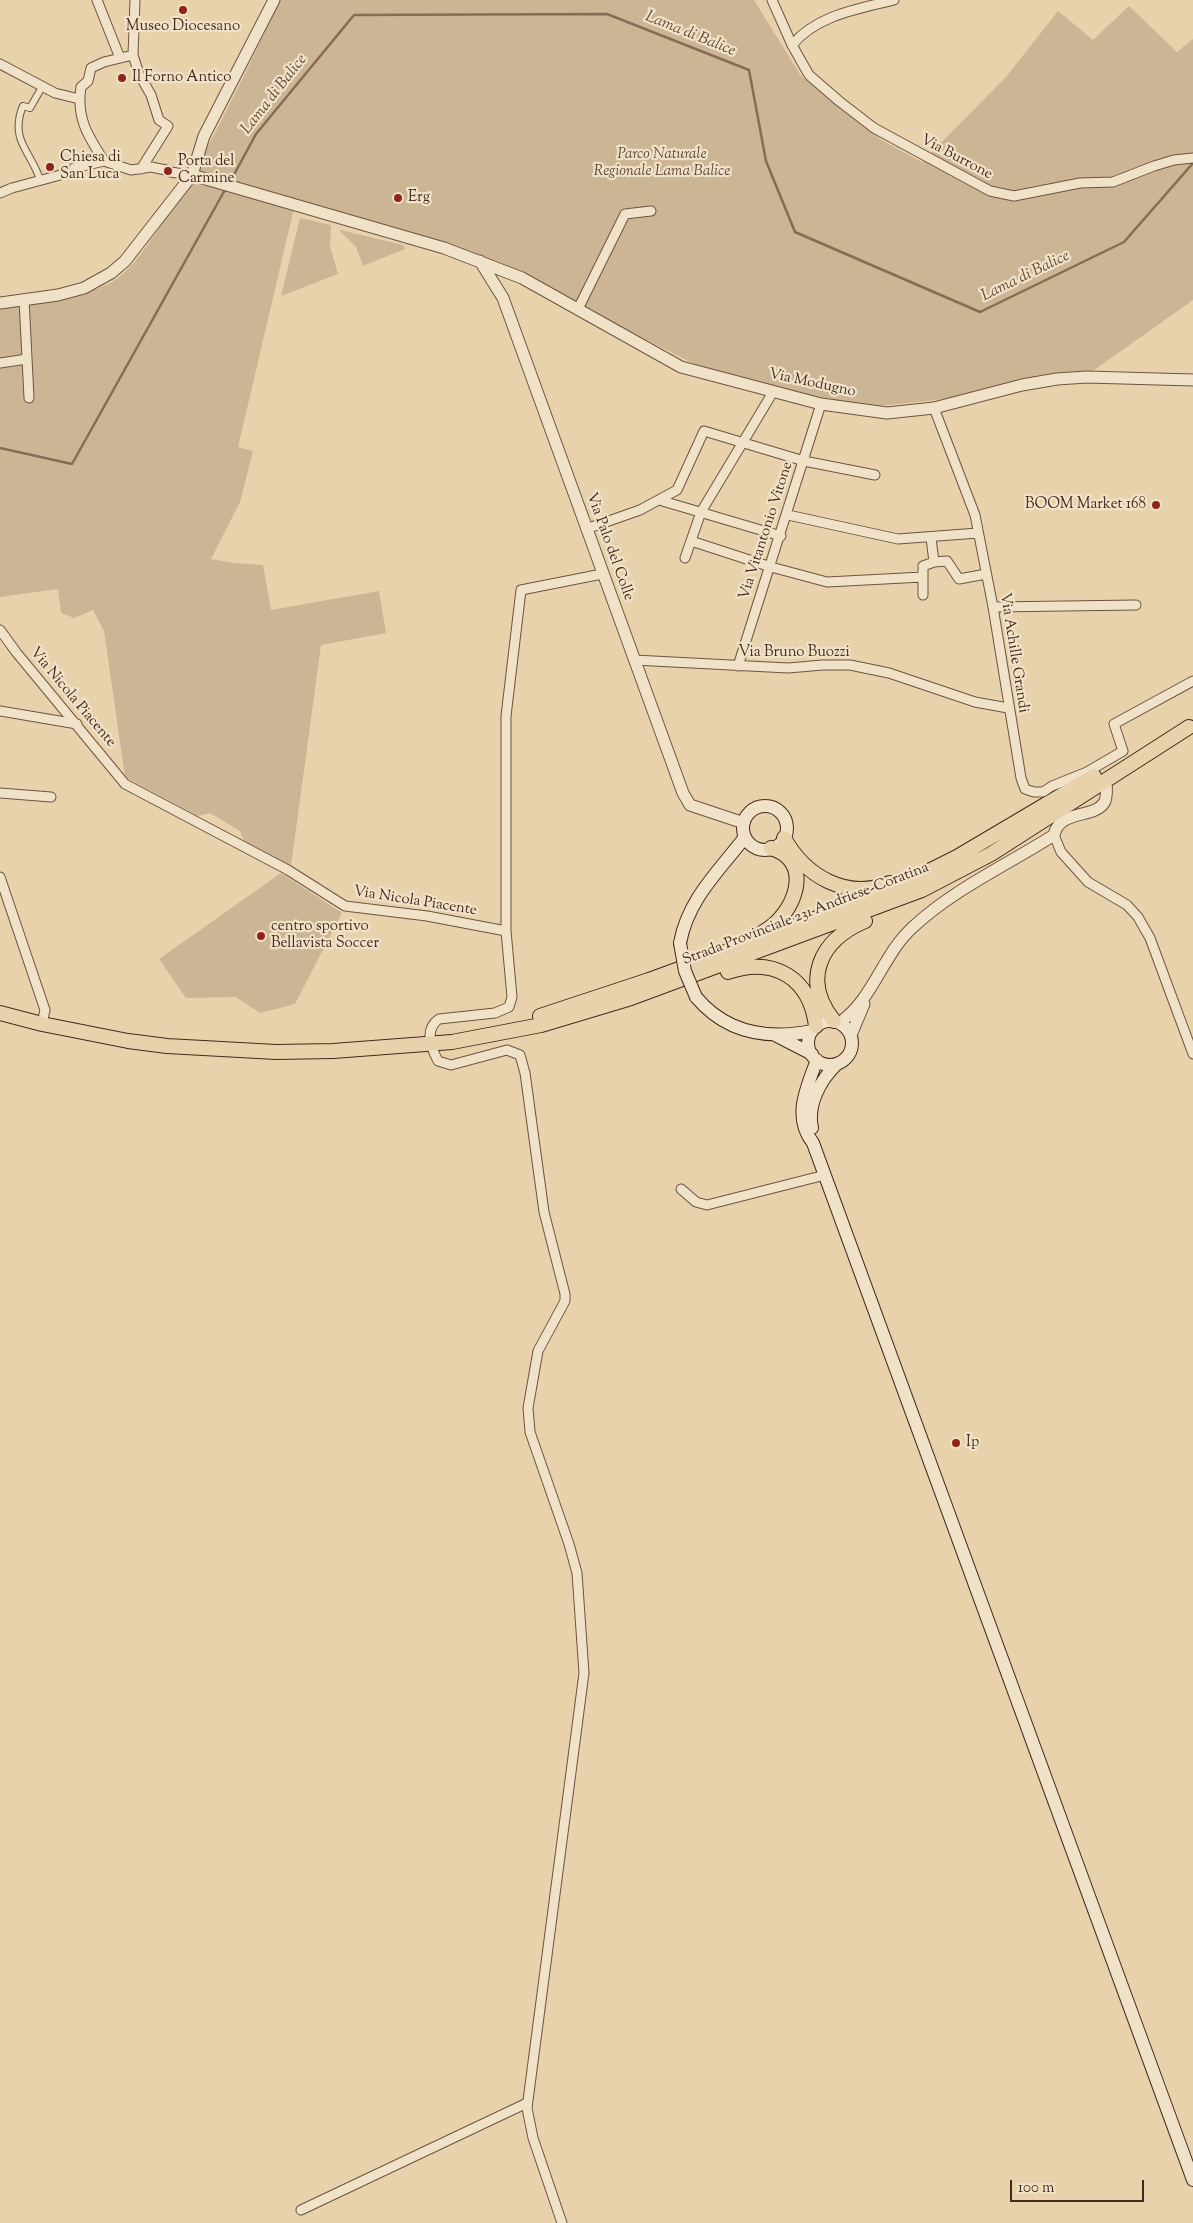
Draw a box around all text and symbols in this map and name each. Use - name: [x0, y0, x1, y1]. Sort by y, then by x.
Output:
- marker: Museo Diocesano: [177, 4, 189, 16]
- water label: Lama di Balice: [642, 8, 738, 62]
- place label: Museo Diocesano: [126, 18, 240, 36]
- water label: Lama di Balice: [238, 51, 312, 139]
- place label: Il Forno Antico: [132, 69, 232, 87]
- marker: Il Forno Antico: [116, 72, 128, 84]
- street label: Via Burrone: [917, 132, 995, 184]
- park label: Parco Naturale Regionale Lama Balice: [594, 146, 730, 181]
- place label: Chiesa di San Luca: [60, 149, 121, 184]
- place label: Porta del Carmine: [178, 153, 235, 188]
- marker: Chiesa di San Luca: [44, 161, 56, 173]
- marker: Porta del Carmine: [162, 165, 174, 177]
- place label: Erg: [408, 189, 430, 207]
- marker: Erg: [392, 192, 404, 204]
- water label: Lama di Balice: [979, 247, 1073, 307]
- street label: Via Modugno: [767, 366, 857, 402]
- street label: Via Vitantonio Vitone: [736, 460, 798, 602]
- street label: Via Palo del Colle: [581, 490, 637, 604]
- place label: BOOM Market 168: [1025, 496, 1146, 514]
- marker: BOOM Market 168: [1150, 499, 1162, 511]
- street label: Via Achille Grandi: [995, 592, 1031, 714]
- street label: Via Nicola Piacente: [25, 644, 119, 752]
- street label: Via Bruno Buozzi: [738, 644, 850, 662]
- street label: Strada Provinciale 231 Andriese-Coratina: [680, 860, 932, 970]
- street label: Via Nicola Piacente: [352, 883, 478, 921]
- place label: centro sportivo Bellavista Soccer: [271, 918, 379, 953]
- marker: centro sportivo Bellavista Soccer: [255, 930, 267, 942]
- place label: Ip: [966, 1434, 979, 1452]
- marker: Ip: [950, 1437, 962, 1449]
- scale bar: [1013, 2170, 1147, 2202]
- text: 100 m: [1018, 2178, 1054, 2199]

